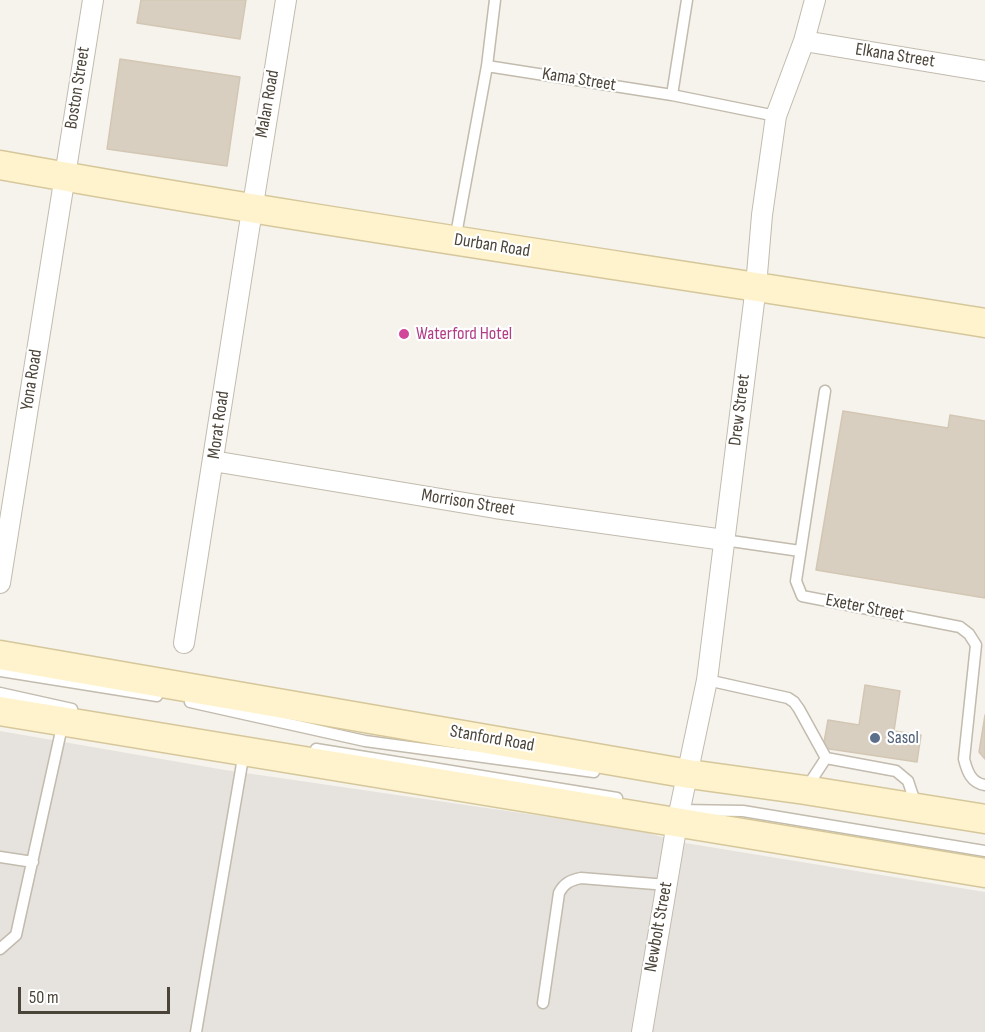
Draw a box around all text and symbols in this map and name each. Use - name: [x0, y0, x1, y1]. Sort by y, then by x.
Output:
- street label: Elkana Street: [854, 39, 936, 73]
- street label: Boston Street: [61, 45, 95, 131]
- street label: Kama Street: [541, 64, 617, 96]
- street label: Malan Road: [251, 68, 285, 140]
- street label: Durban Road: [453, 229, 531, 263]
- place label: Waterford Hotel: [416, 323, 512, 345]
- marker: Waterford Hotel: [397, 327, 411, 341]
- street label: Yona Road: [17, 348, 47, 412]
- street label: Drew Street: [725, 373, 755, 447]
- street label: Morat Road: [204, 390, 234, 460]
- street label: Morrison Street: [420, 485, 516, 521]
- street label: Exeter Street: [824, 590, 906, 626]
- street label: Stanford Road: [448, 721, 536, 757]
- place label: Sasol: [887, 727, 919, 749]
- marker: Sasol: [868, 731, 882, 745]
- street label: Newbolt Street: [640, 880, 678, 974]
- scale bar: [21, 975, 172, 1013]
- text: 50 m: [29, 987, 59, 1008]

